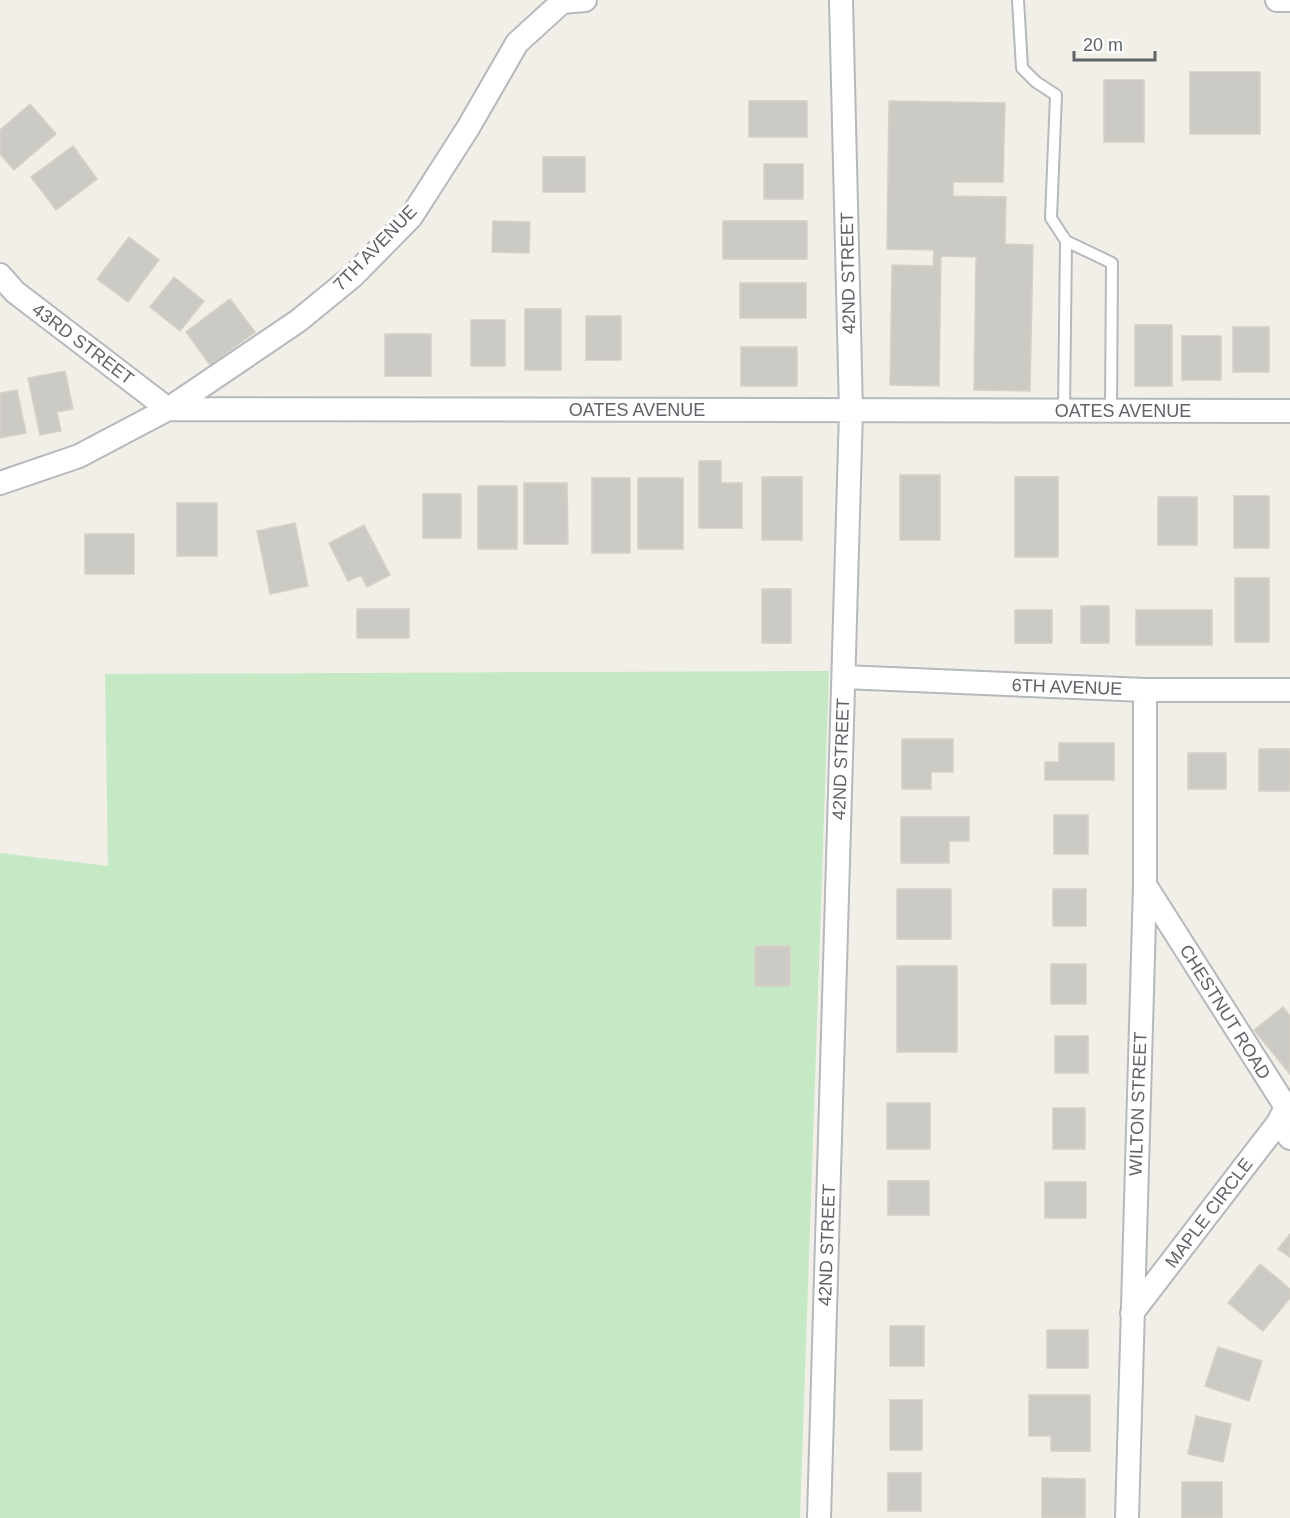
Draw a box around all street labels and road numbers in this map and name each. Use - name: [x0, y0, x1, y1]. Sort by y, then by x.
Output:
- street label: 7TH AVENUE: [329, 201, 421, 295]
- street label: 42ND STREET: [837, 212, 859, 334]
- street label: 43RD STREET: [28, 299, 138, 389]
- street label: OATES AVENUE: [569, 400, 705, 420]
- street label: OATES AVENUE: [1055, 401, 1191, 421]
- street label: 6TH AVENUE: [1011, 675, 1123, 699]
- street label: 42ND STREET: [829, 698, 853, 820]
- street label: CHESTNUT ROAD: [1176, 941, 1274, 1083]
- street label: WILTON STREET: [1125, 1032, 1151, 1176]
- street label: MAPLE CIRCLE: [1161, 1154, 1257, 1272]
- street label: 42ND STREET: [815, 1184, 839, 1306]

